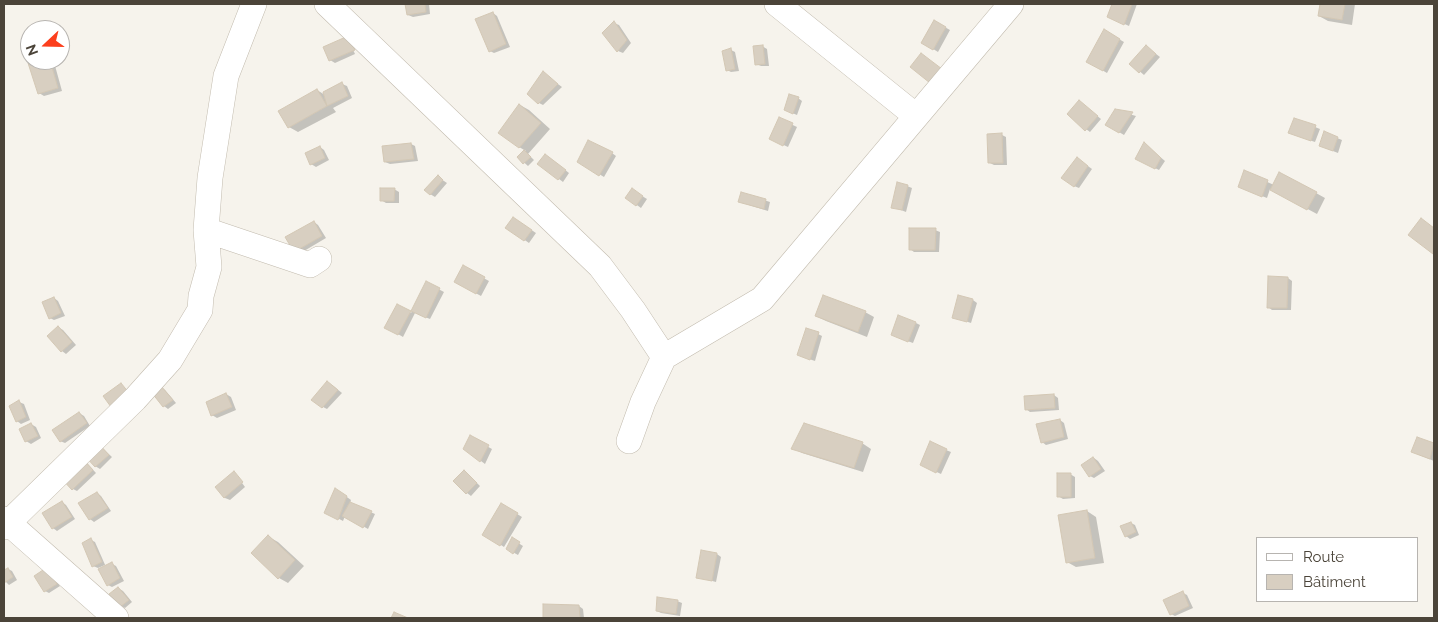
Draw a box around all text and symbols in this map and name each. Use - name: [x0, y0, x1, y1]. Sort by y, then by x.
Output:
- north arrow: [20, 20, 70, 70]
- text: N: [23, 42, 41, 58]
- legend: [1256, 537, 1418, 602]
- text: Route: [1303, 548, 1344, 566]
- text: Bâtiment: [1303, 573, 1366, 591]

